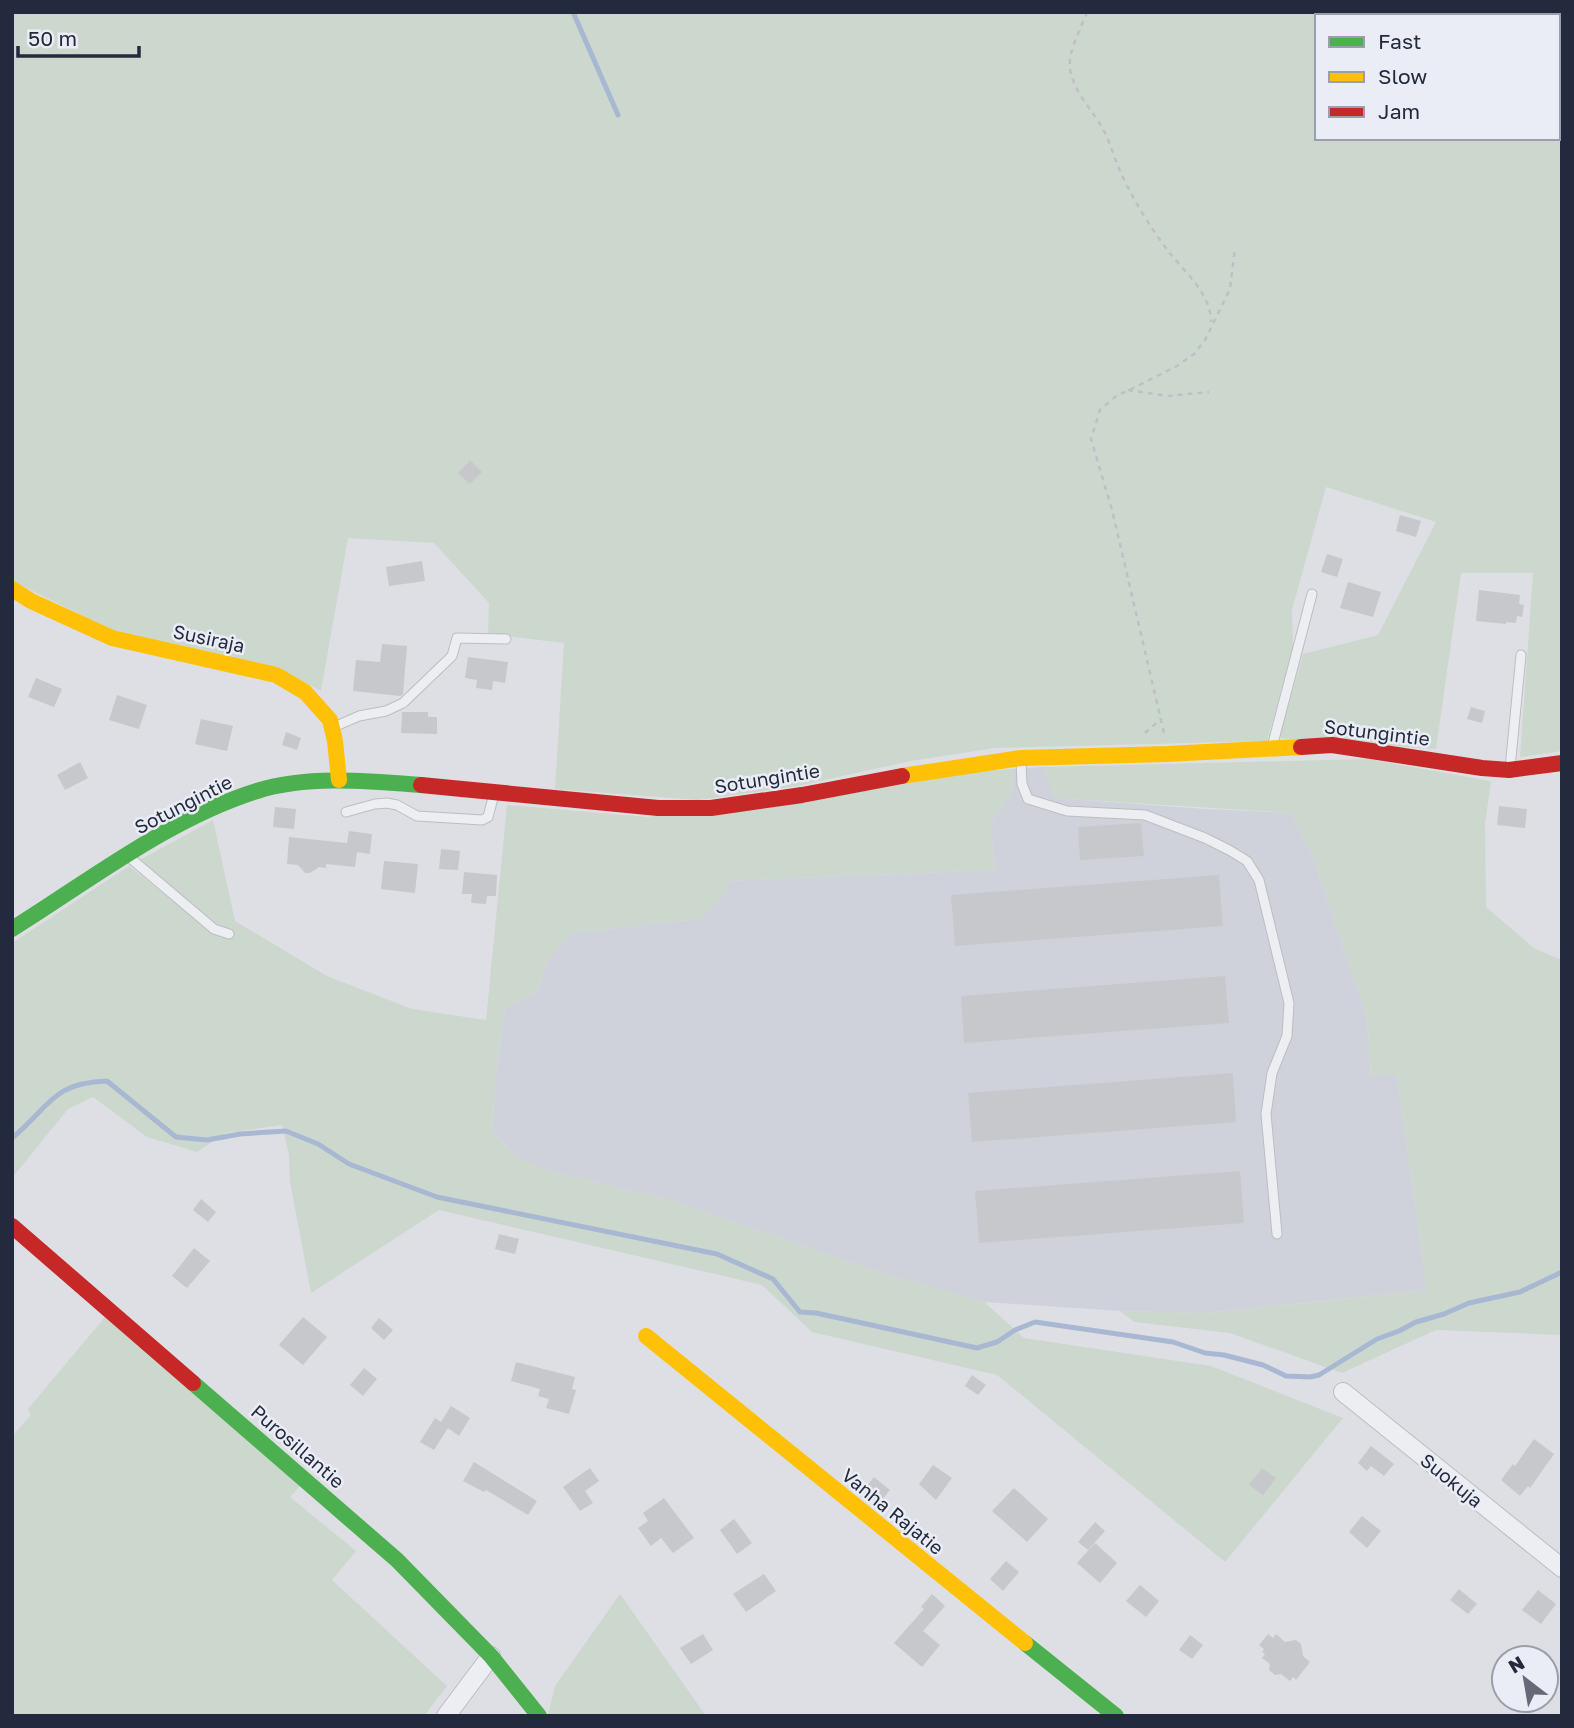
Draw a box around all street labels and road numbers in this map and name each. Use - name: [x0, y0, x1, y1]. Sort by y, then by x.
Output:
- street label: Susiraja: [171, 619, 247, 657]
- street label: Sotungintie: [1323, 714, 1431, 750]
- street label: Sotungintie: [713, 758, 821, 798]
- street label: Sotungintie: [130, 770, 236, 838]
- street label: Purosillantie: [247, 1399, 349, 1493]
- street label: Suokuja: [1416, 1448, 1488, 1512]
- street label: Vanha Rajatie: [838, 1463, 948, 1559]

